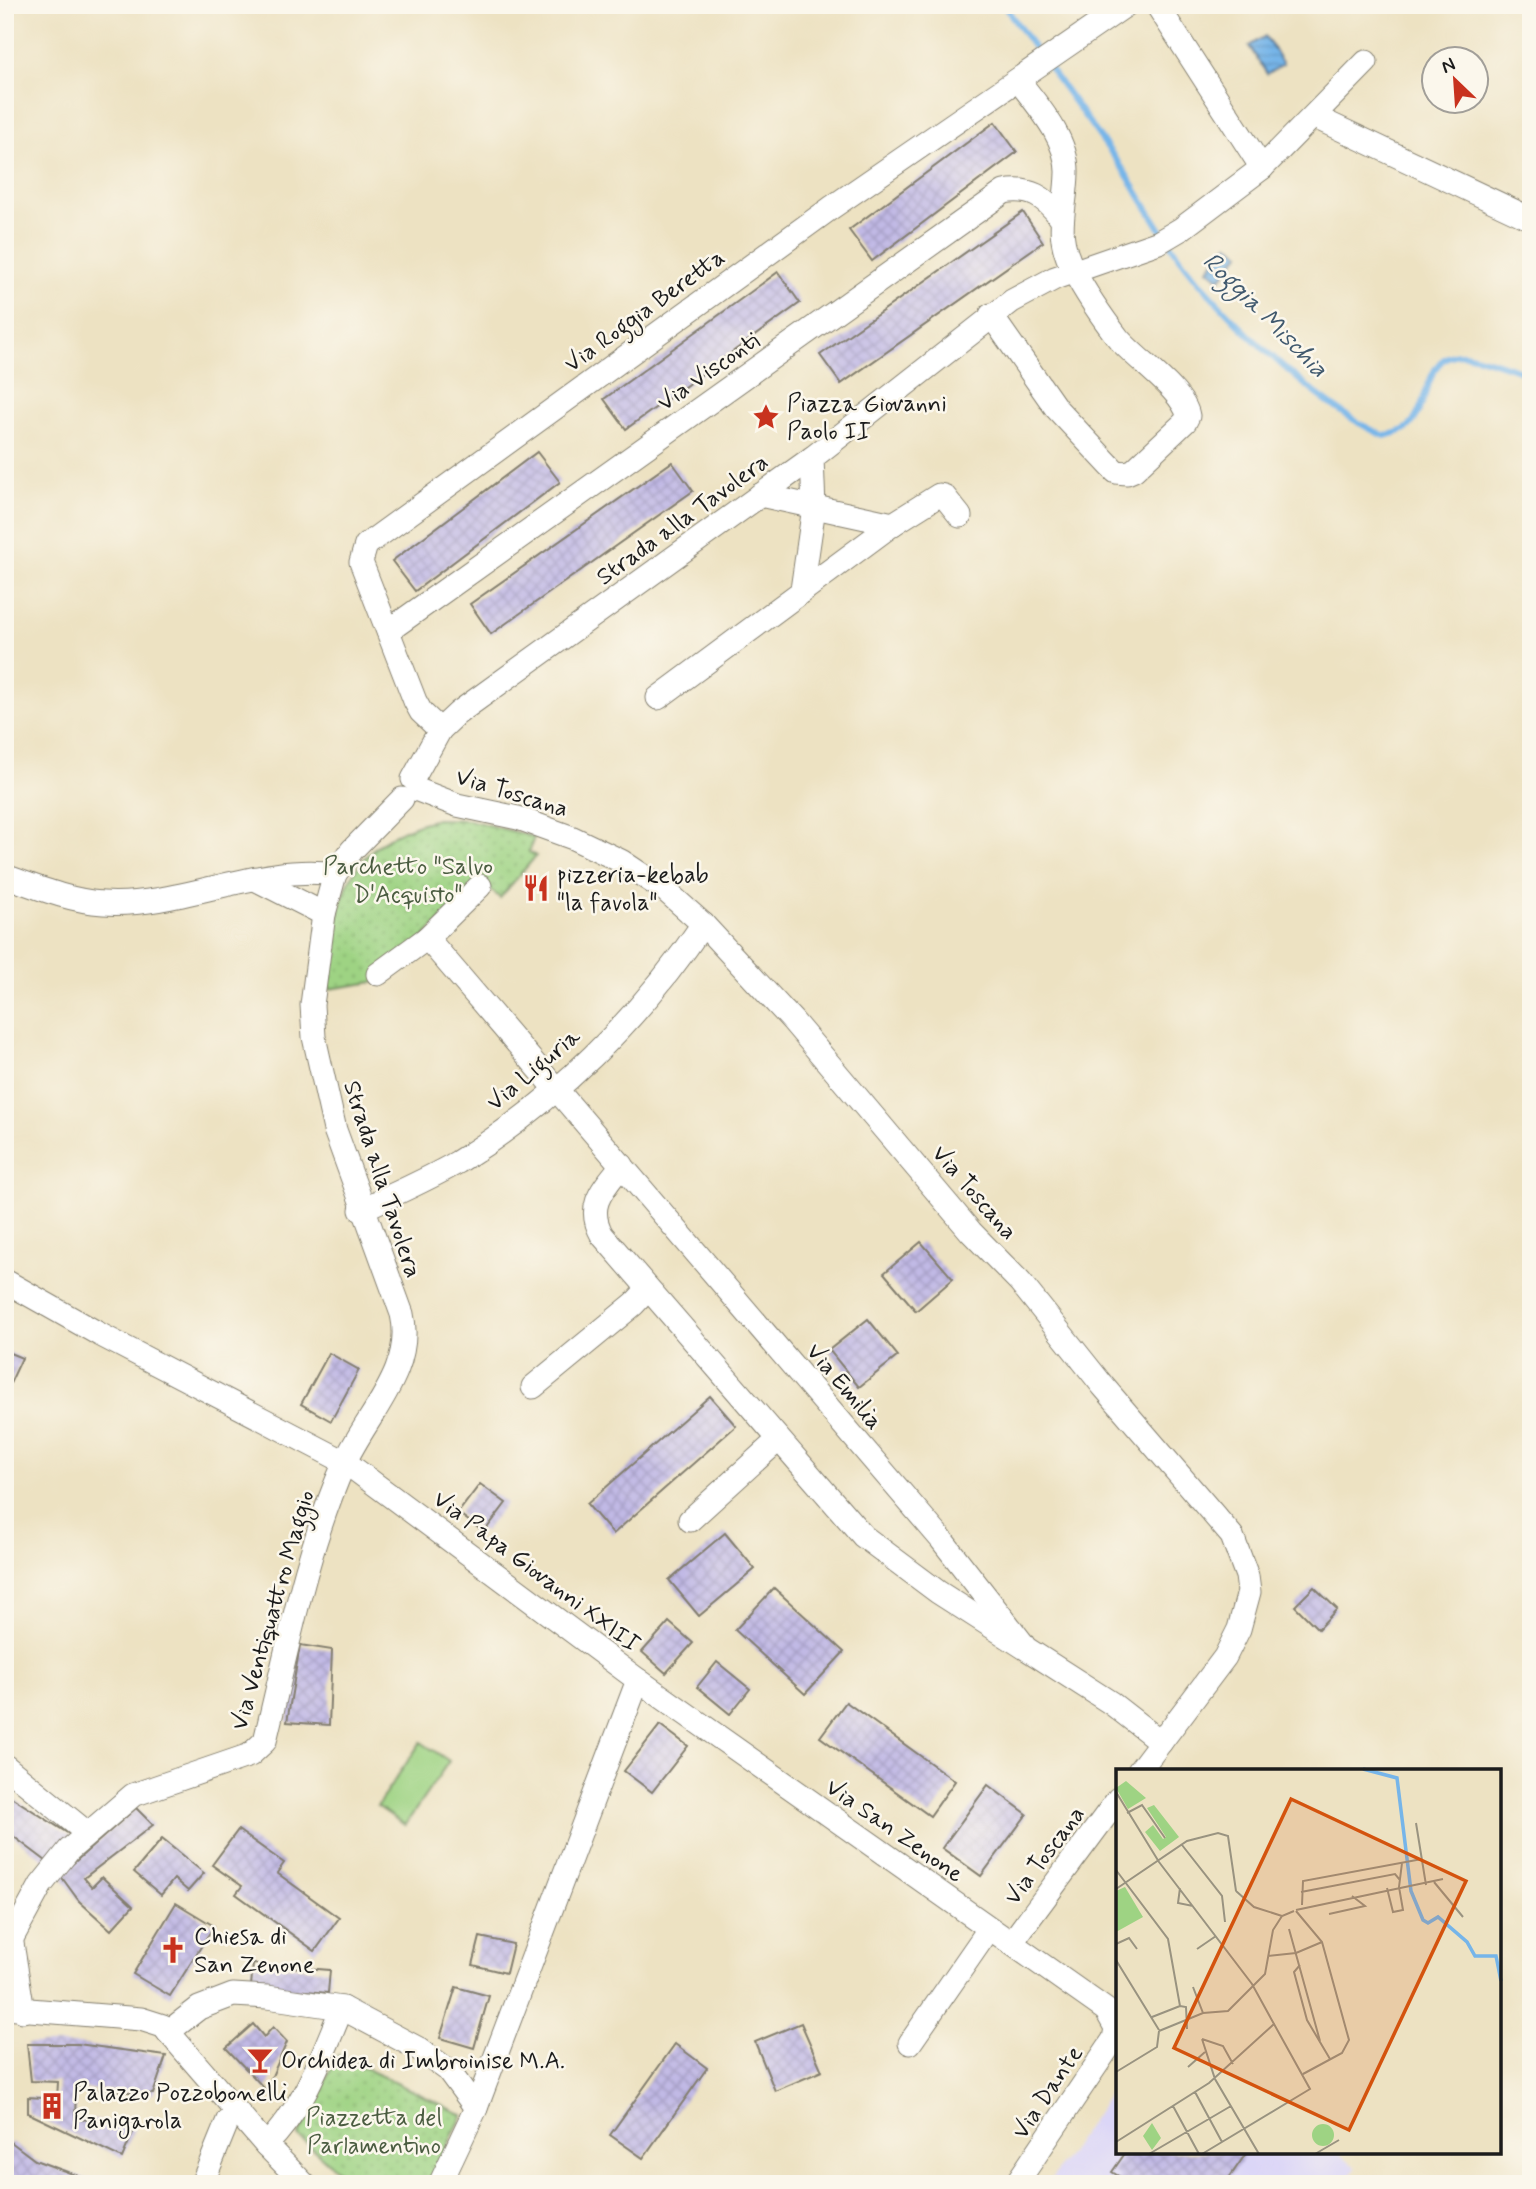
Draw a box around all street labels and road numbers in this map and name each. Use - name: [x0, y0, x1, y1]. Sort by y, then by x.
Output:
- street label: Via Roggia Beretta: [558, 242, 733, 383]
- street label: Via Visconti: [652, 326, 766, 419]
- street label: Strada alla Tavolera: [591, 447, 775, 593]
- street label: Via Toscana: [452, 762, 572, 825]
- street label: Via Liguria: [481, 1021, 590, 1121]
- street label: Strada alla Tavolera: [335, 1077, 428, 1282]
- street label: Via Toscana: [924, 1139, 1024, 1247]
- street label: Via Emilia: [799, 1337, 889, 1437]
- street label: Via Papa Giovanni XXIII: [426, 1484, 646, 1660]
- street label: Via Ventiquattro Maggio: [224, 1487, 325, 1735]
- street label: Via San Zenone: [819, 1772, 969, 1890]
- street label: Via Toscana: [998, 1800, 1093, 1912]
- street label: Via Dante: [1006, 2040, 1091, 2146]

